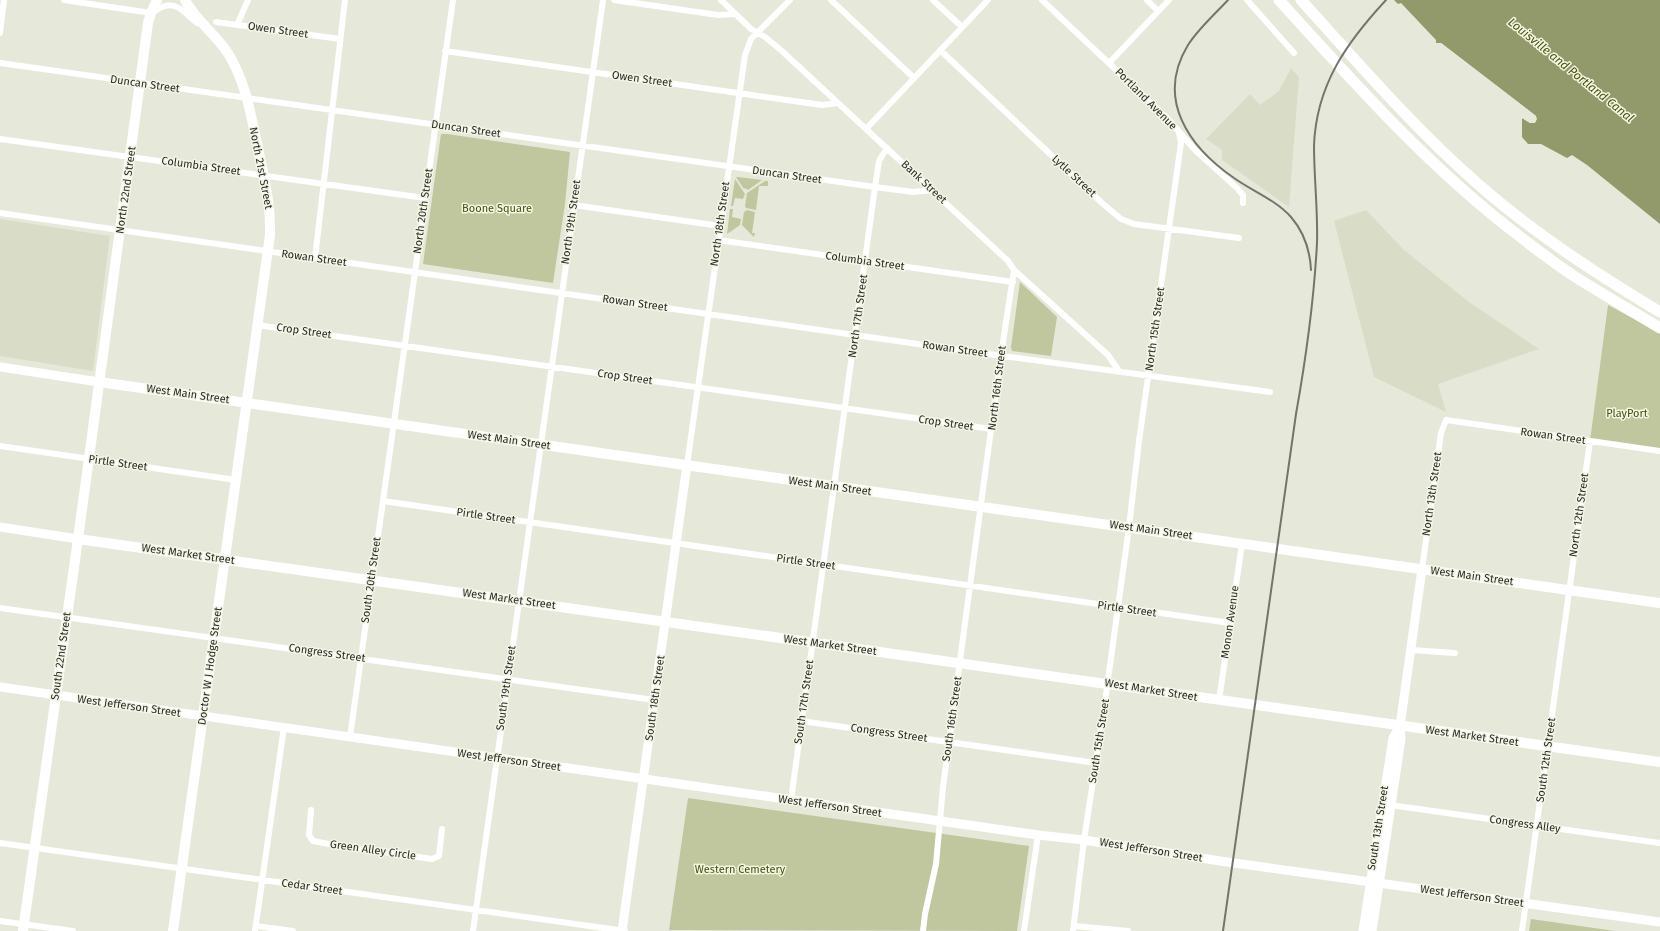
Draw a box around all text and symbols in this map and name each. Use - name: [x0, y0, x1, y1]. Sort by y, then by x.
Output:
- water label: Louisville and Portland Canal: [1505, 15, 1637, 125]
- street label: Owen Street: [247, 19, 309, 41]
- street label: Portland Avenue: [1112, 65, 1180, 133]
- street label: Owen Street: [611, 68, 673, 90]
- street label: Duncan Street: [109, 73, 181, 95]
- street label: Duncan Street: [430, 118, 502, 140]
- street label: North 21st Street: [247, 126, 275, 210]
- street label: North 22nd Street: [113, 145, 139, 235]
- street label: Lytle Street: [1049, 152, 1099, 200]
- street label: Columbia Street: [161, 154, 241, 178]
- street label: Bank Street: [899, 158, 949, 206]
- street label: Duncan Street: [751, 164, 823, 186]
- street label: North 20th Street: [411, 167, 435, 255]
- street label: North 19th Street: [559, 179, 583, 265]
- street label: North 18th Street: [708, 181, 732, 267]
- park label: Boone Square: [462, 202, 532, 215]
- street label: Rowan Street: [280, 247, 348, 269]
- street label: Columbia Street: [825, 249, 905, 273]
- street label: North 17th Street: [846, 273, 870, 359]
- street label: North 15th Street: [1143, 286, 1167, 372]
- street label: Rowan Street: [601, 292, 669, 314]
- street label: Crop Street: [276, 321, 332, 341]
- street label: Rowan Street: [921, 338, 989, 360]
- street label: North 16th Street: [985, 345, 1009, 431]
- street label: Crop Street: [597, 367, 653, 387]
- street label: West Main Street: [146, 382, 230, 406]
- park label: PlayPort: [1606, 407, 1648, 420]
- street label: Crop Street: [918, 413, 974, 433]
- street label: Rowan Street: [1519, 425, 1587, 447]
- street label: West Main Street: [467, 428, 551, 452]
- street label: North 13th Street: [1420, 451, 1444, 537]
- street label: Pirtle Street: [88, 452, 148, 474]
- street label: North 12th Street: [1567, 472, 1591, 558]
- street label: West Main Street: [788, 474, 872, 498]
- street label: Pirtle Street: [456, 505, 516, 527]
- street label: West Main Street: [1109, 518, 1193, 542]
- street label: South 20th Street: [359, 536, 383, 624]
- street label: West Market Street: [141, 541, 235, 567]
- street label: Pirtle Street: [776, 551, 836, 573]
- street label: West Main Street: [1430, 564, 1514, 588]
- street label: Monon Avenue: [1218, 585, 1242, 659]
- street label: West Market Street: [462, 586, 556, 612]
- street label: Pirtle Street: [1097, 598, 1157, 620]
- street label: Doctor W J Hodge Street: [195, 606, 225, 726]
- street label: South 22nd Street: [48, 611, 74, 701]
- street label: West Market Street: [783, 632, 877, 658]
- street label: Congress Street: [288, 641, 366, 665]
- street label: South 19th Street: [494, 645, 518, 731]
- street label: South 18th Street: [643, 654, 667, 742]
- street label: South 17th Street: [792, 659, 816, 745]
- street label: South 16th Street: [940, 676, 964, 762]
- street label: West Market Street: [1104, 676, 1198, 704]
- street label: West Jefferson Street: [76, 692, 182, 720]
- street label: South 15th Street: [1086, 698, 1112, 784]
- street label: South 12th Street: [1534, 717, 1558, 803]
- street label: Congress Street: [850, 721, 928, 745]
- street label: West Market Street: [1425, 723, 1519, 749]
- street label: West Jefferson Street: [456, 746, 562, 774]
- street label: South 13th Street: [1365, 785, 1391, 871]
- street label: West Jefferson Street: [777, 792, 883, 820]
- street label: Congress Alley: [1489, 813, 1562, 835]
- street label: West Jefferson Street: [1098, 835, 1204, 865]
- street label: Green Alley Circle: [329, 838, 417, 862]
- park label: Western Cemetery: [695, 863, 786, 876]
- street label: Cedar Street: [281, 876, 343, 898]
- street label: West Jefferson Street: [1419, 882, 1525, 910]

